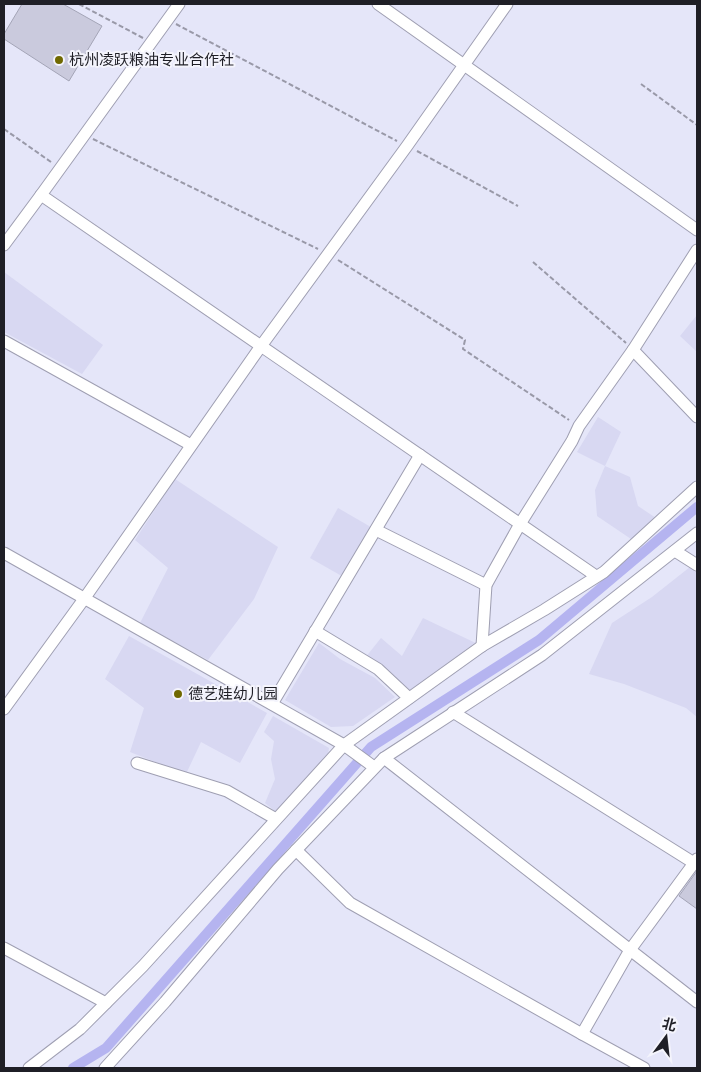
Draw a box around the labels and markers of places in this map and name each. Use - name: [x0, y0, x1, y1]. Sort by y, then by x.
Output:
- place label: 杭州凌跃粮油专业合作社: [69, 50, 234, 69]
- marker: 杭州凌跃粮油专业合作社: [53, 54, 65, 66]
- place label: 德艺娃幼儿园: [188, 684, 278, 703]
- marker: 德艺娃幼儿园: [172, 688, 184, 700]

